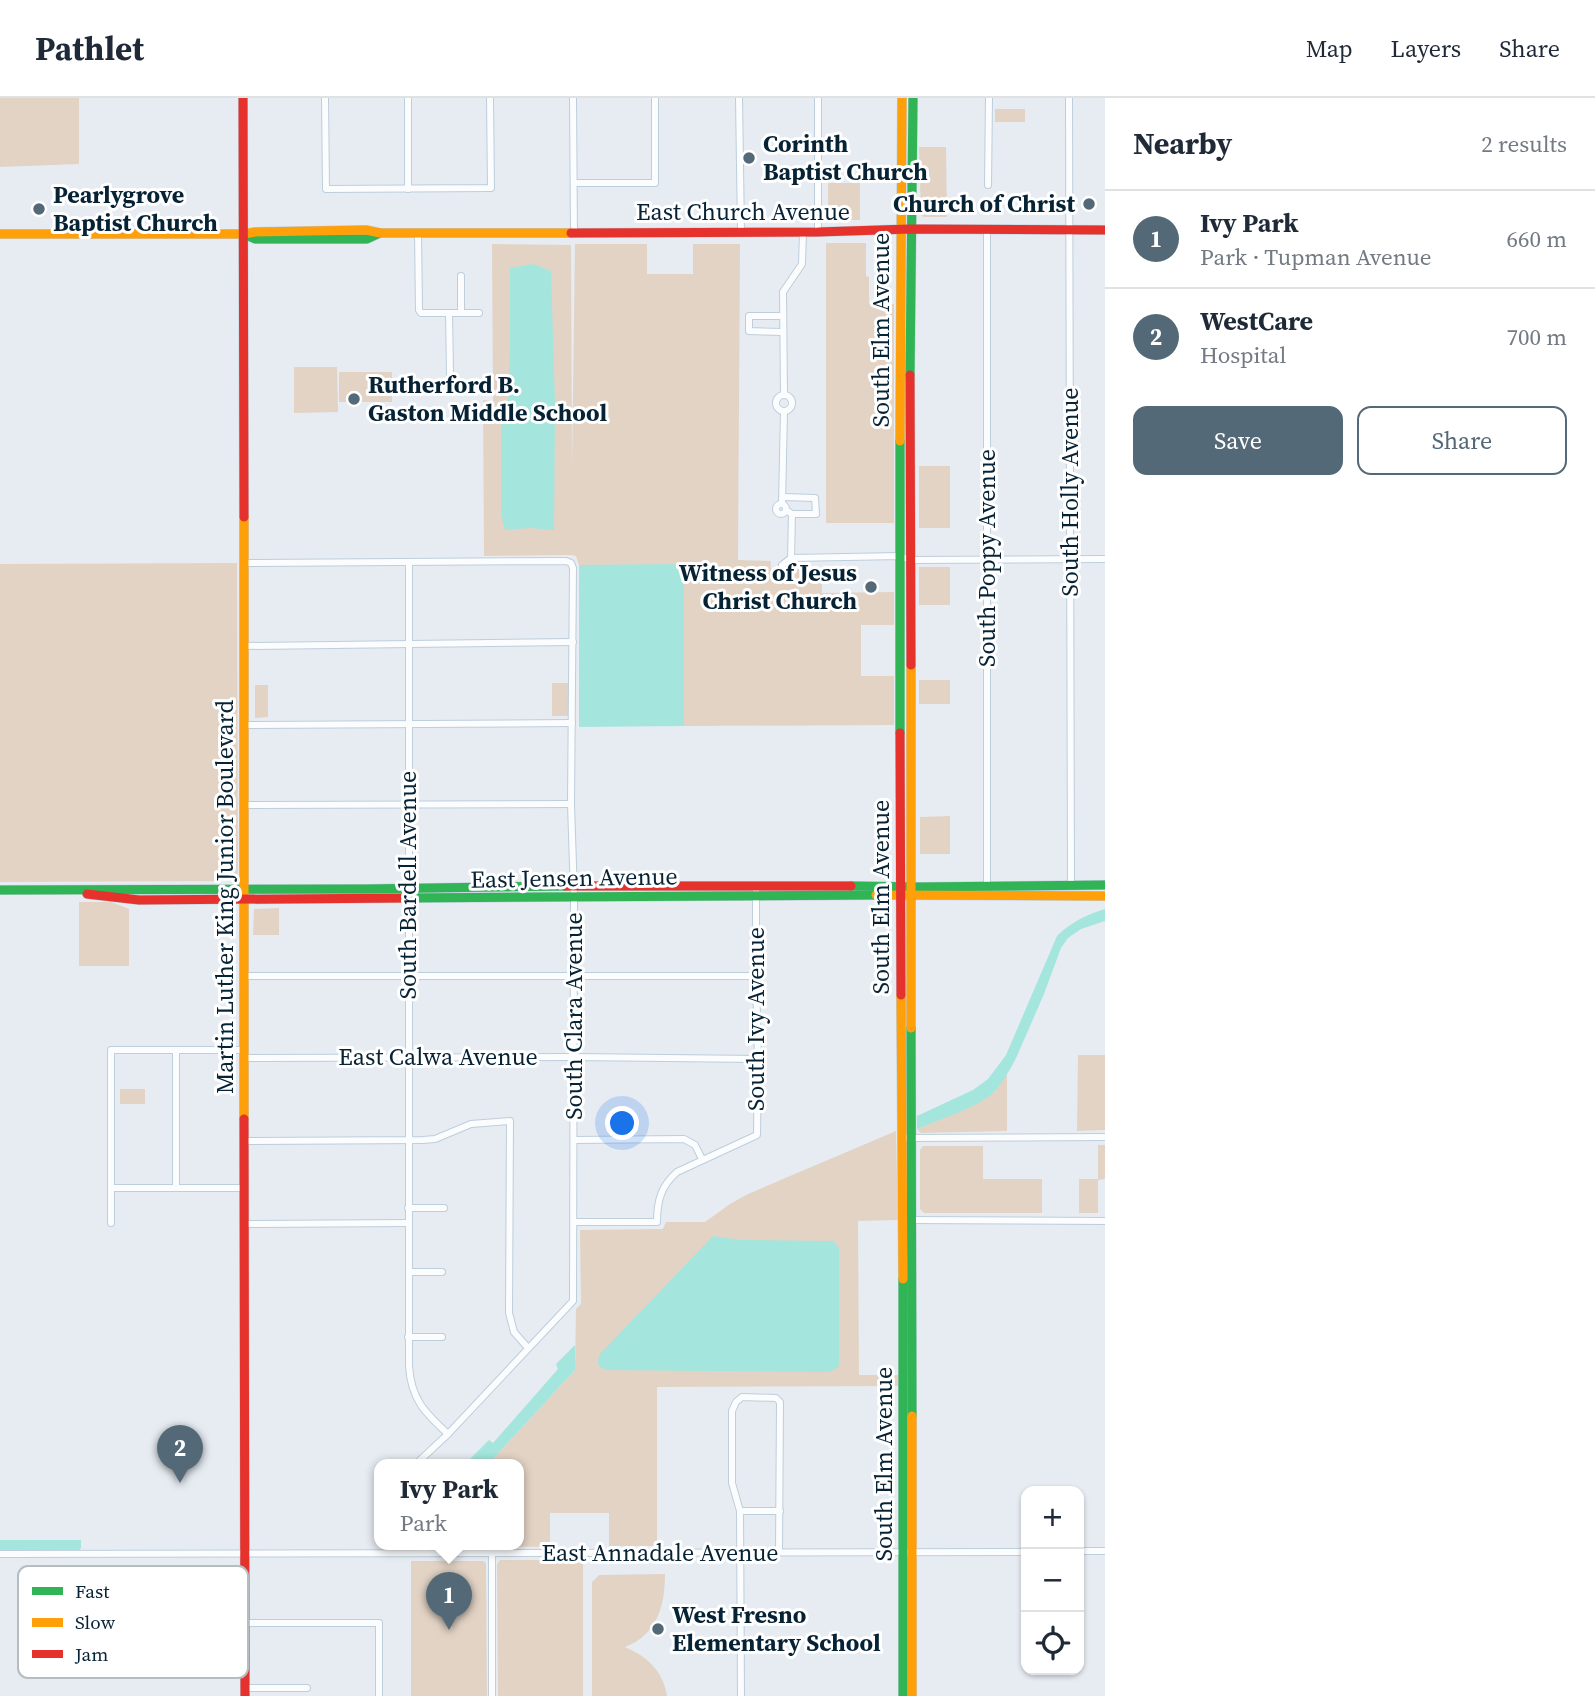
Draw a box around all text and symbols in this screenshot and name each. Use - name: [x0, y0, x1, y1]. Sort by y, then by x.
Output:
- text: Pathlet: [35, 26, 144, 71]
- text: Map: [1306, 32, 1353, 65]
- text: Layers: [1391, 32, 1461, 65]
- text: Share: [1499, 32, 1560, 65]
- text: Nearby: [1133, 123, 1232, 164]
- place label: Corinth Baptist Church: [763, 127, 928, 188]
- text: 2 results: [1481, 128, 1567, 160]
- marker: Corinth Baptist Church: [741, 150, 757, 166]
- place label: Pearlygrove Baptist Church: [53, 178, 218, 239]
- place label: Church of Christ: [893, 187, 1075, 220]
- street label: East Church Avenue: [636, 195, 850, 228]
- marker: Church of Christ: [1081, 196, 1097, 212]
- marker: Pearlygrove Baptist Church: [31, 201, 47, 217]
- text: Ivy Park: [1200, 205, 1299, 241]
- text: 1: [1150, 223, 1162, 255]
- text: 660 m: [1506, 223, 1567, 255]
- street label: South Elm Avenue: [864, 233, 897, 427]
- text: Park · Tupman Avenue: [1200, 241, 1431, 273]
- text: WestCare: [1200, 303, 1313, 339]
- text: 2: [1150, 321, 1162, 353]
- text: 700 m: [1506, 321, 1567, 353]
- text: Hospital: [1200, 339, 1286, 371]
- place label: Rutherford B. Gaston Middle School: [368, 368, 607, 429]
- street label: South Holly Avenue: [1053, 387, 1086, 597]
- marker: Rutherford B. Gaston Middle School: [346, 391, 362, 407]
- button: Save: [1133, 406, 1343, 475]
- button: Share: [1357, 406, 1567, 475]
- street label: South Poppy Avenue: [970, 449, 1003, 667]
- place label: Witness of Jesus Christ Church: [679, 556, 857, 617]
- marker: Witness of Jesus Christ Church: [863, 579, 879, 595]
- street label: Martin Luther King Junior Boulevard: [208, 700, 241, 1094]
- street label: South Bardell Avenue: [391, 771, 424, 999]
- street label: South Elm Avenue: [864, 800, 897, 994]
- street label: East Jensen Avenue: [470, 859, 678, 896]
- street label: South Clara Avenue: [557, 912, 590, 1120]
- street label: South Ivy Avenue: [739, 927, 772, 1111]
- street label: East Calwa Avenue: [338, 1040, 538, 1073]
- your location: [605, 1106, 639, 1140]
- street label: South Elm Avenue: [867, 1367, 900, 1561]
- pin: 2: [157, 1425, 203, 1483]
- popup: [374, 1459, 524, 1550]
- text: Ivy Park: [400, 1471, 498, 1507]
- map controls: [1021, 1486, 1084, 1675]
- button: +: [1021, 1486, 1084, 1549]
- text: Park: [400, 1507, 447, 1539]
- street label: East Annadale Avenue: [541, 1536, 779, 1569]
- button: −: [1021, 1549, 1084, 1612]
- legend: [18, 1566, 248, 1678]
- pin: 1: [426, 1572, 472, 1630]
- text: Fast: [75, 1578, 110, 1604]
- place label: West Fresno Elementary School: [672, 1598, 881, 1659]
- text: Slow: [75, 1609, 116, 1635]
- button: locate: [1021, 1612, 1084, 1675]
- marker: West Fresno Elementary School: [650, 1621, 666, 1637]
- text: Jam: [74, 1641, 108, 1667]

